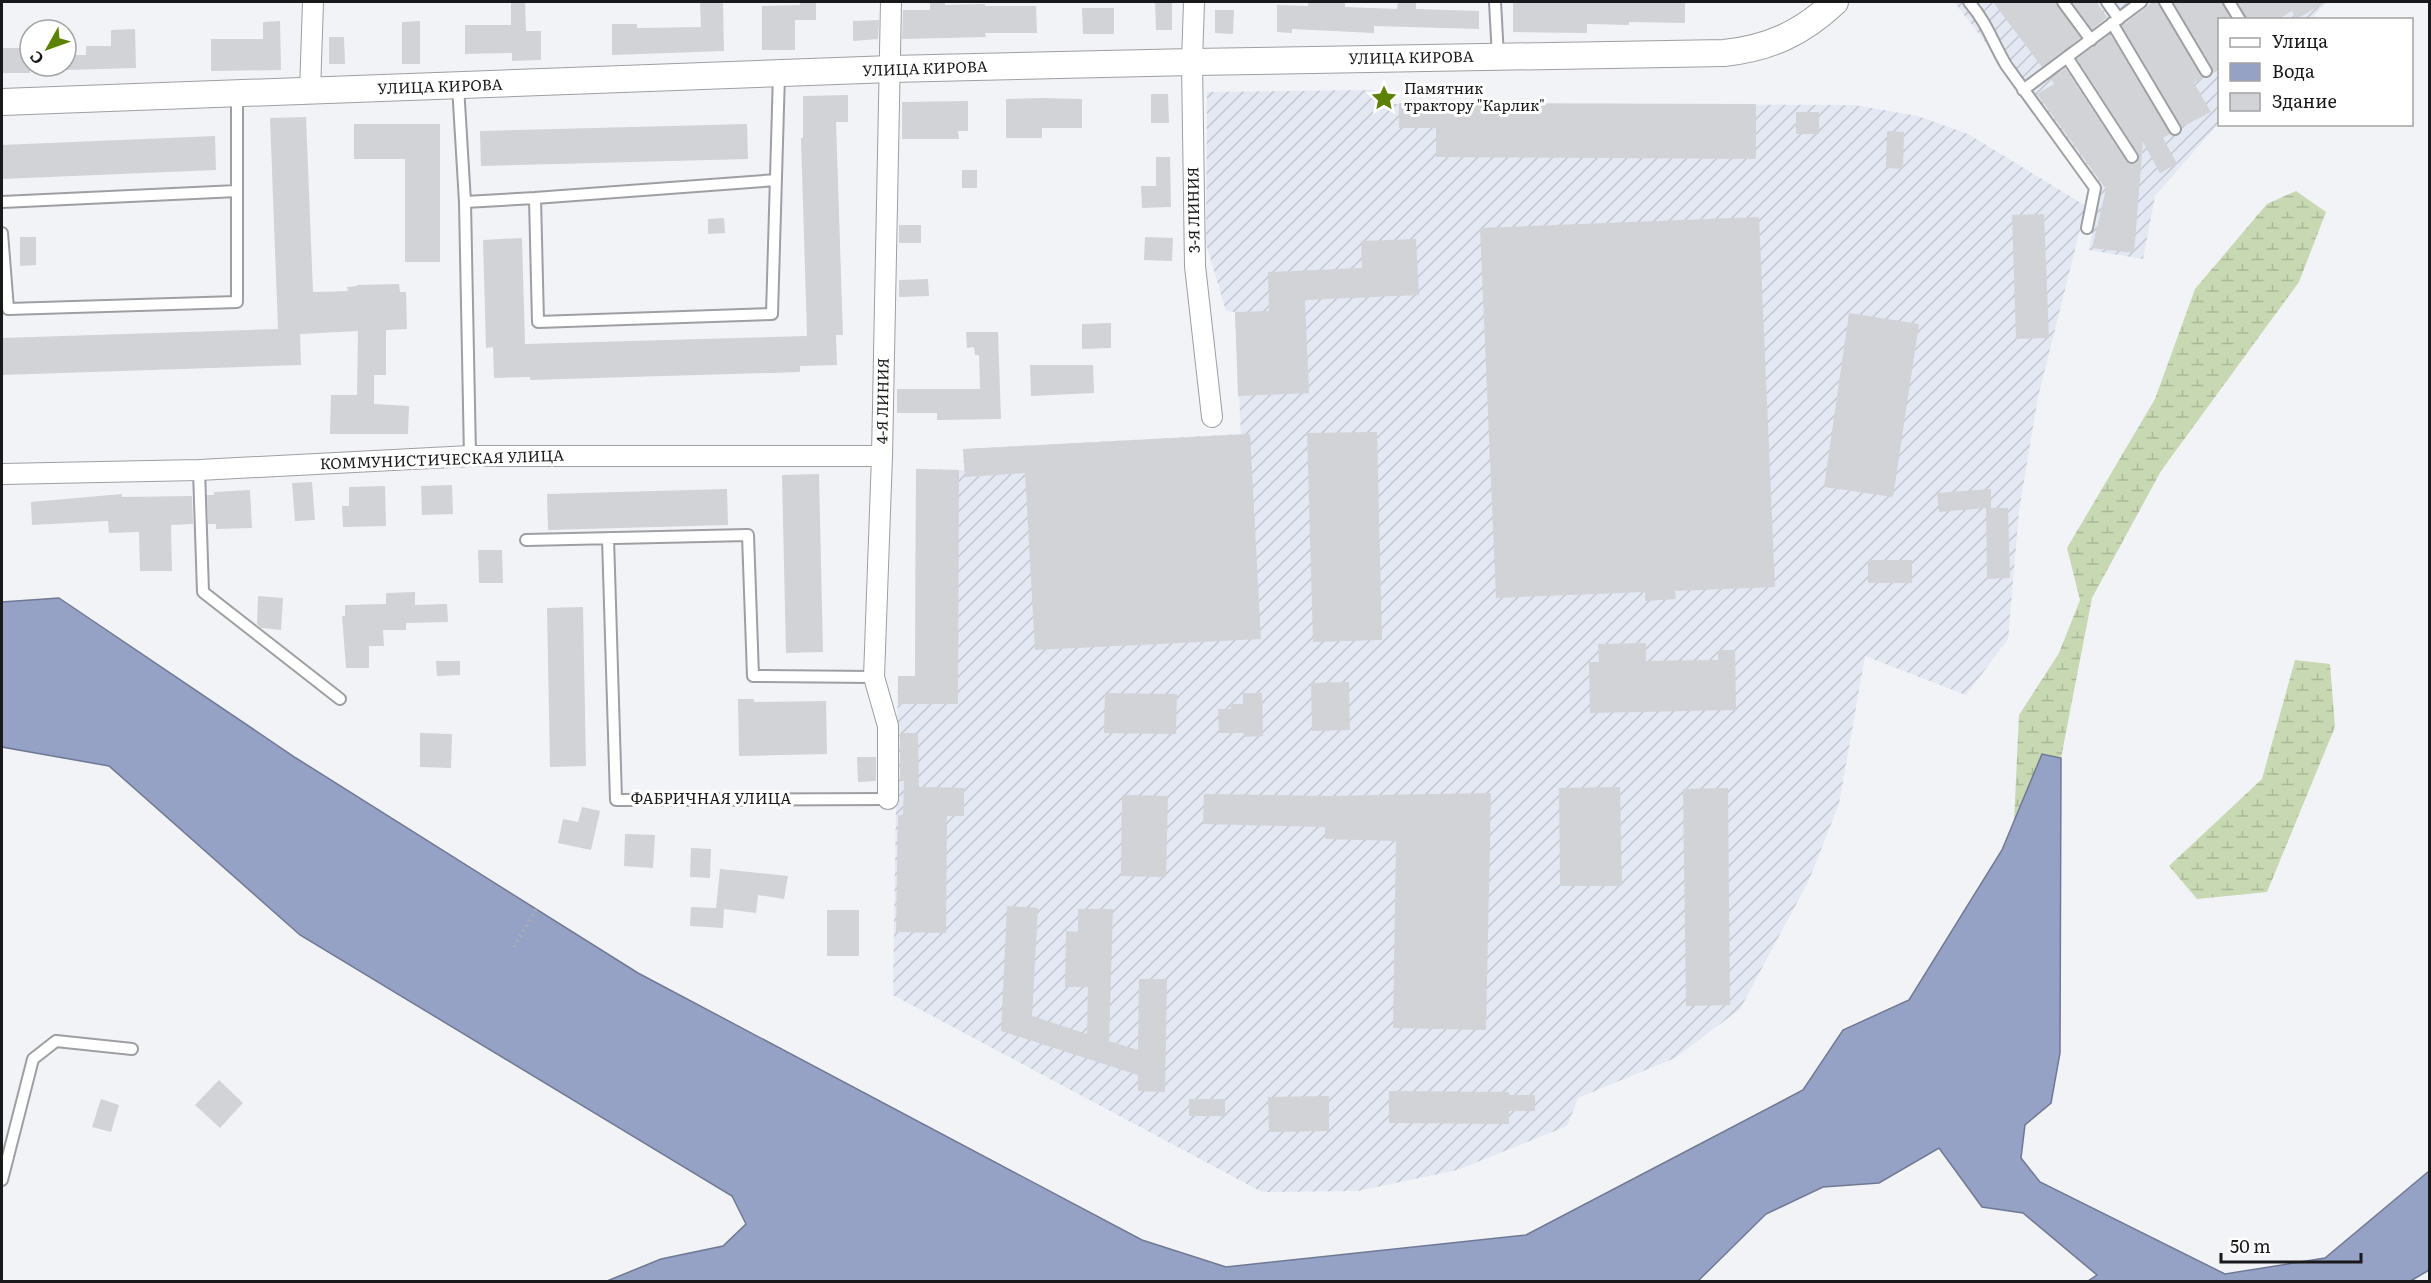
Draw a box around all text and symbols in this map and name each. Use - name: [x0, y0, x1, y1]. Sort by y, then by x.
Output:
- north arrow: [18, 18, 78, 78]
- legend: [2218, 18, 2413, 126]
- text: Улица: [2272, 27, 2328, 54]
- street label: УЛИЦА КИРОВА: [1348, 44, 1474, 69]
- text: С: [23, 46, 49, 70]
- street label: УЛИЦА КИРОВА: [862, 54, 988, 81]
- text: Вода: [2272, 57, 2315, 84]
- street label: УЛИЦА КИРОВА: [377, 72, 503, 99]
- place label: Памятник трактору "Карлик": [1404, 76, 1545, 116]
- place icon: Памятник трактору "Карлик": [1369, 83, 1399, 113]
- text: Здание: [2272, 87, 2337, 114]
- street label: 3-Я ЛИНИЯ: [1180, 167, 1205, 253]
- street label: 4-Я ЛИНИЯ: [869, 357, 894, 444]
- street label: КОММУНИСТИЧЕСКАЯ УЛИЦА: [319, 443, 564, 474]
- street label: ФАБРИЧНАЯ УЛИЦА: [631, 786, 791, 809]
- scale bar: [2221, 1226, 2360, 1264]
- text: 50 m: [2230, 1232, 2271, 1259]

